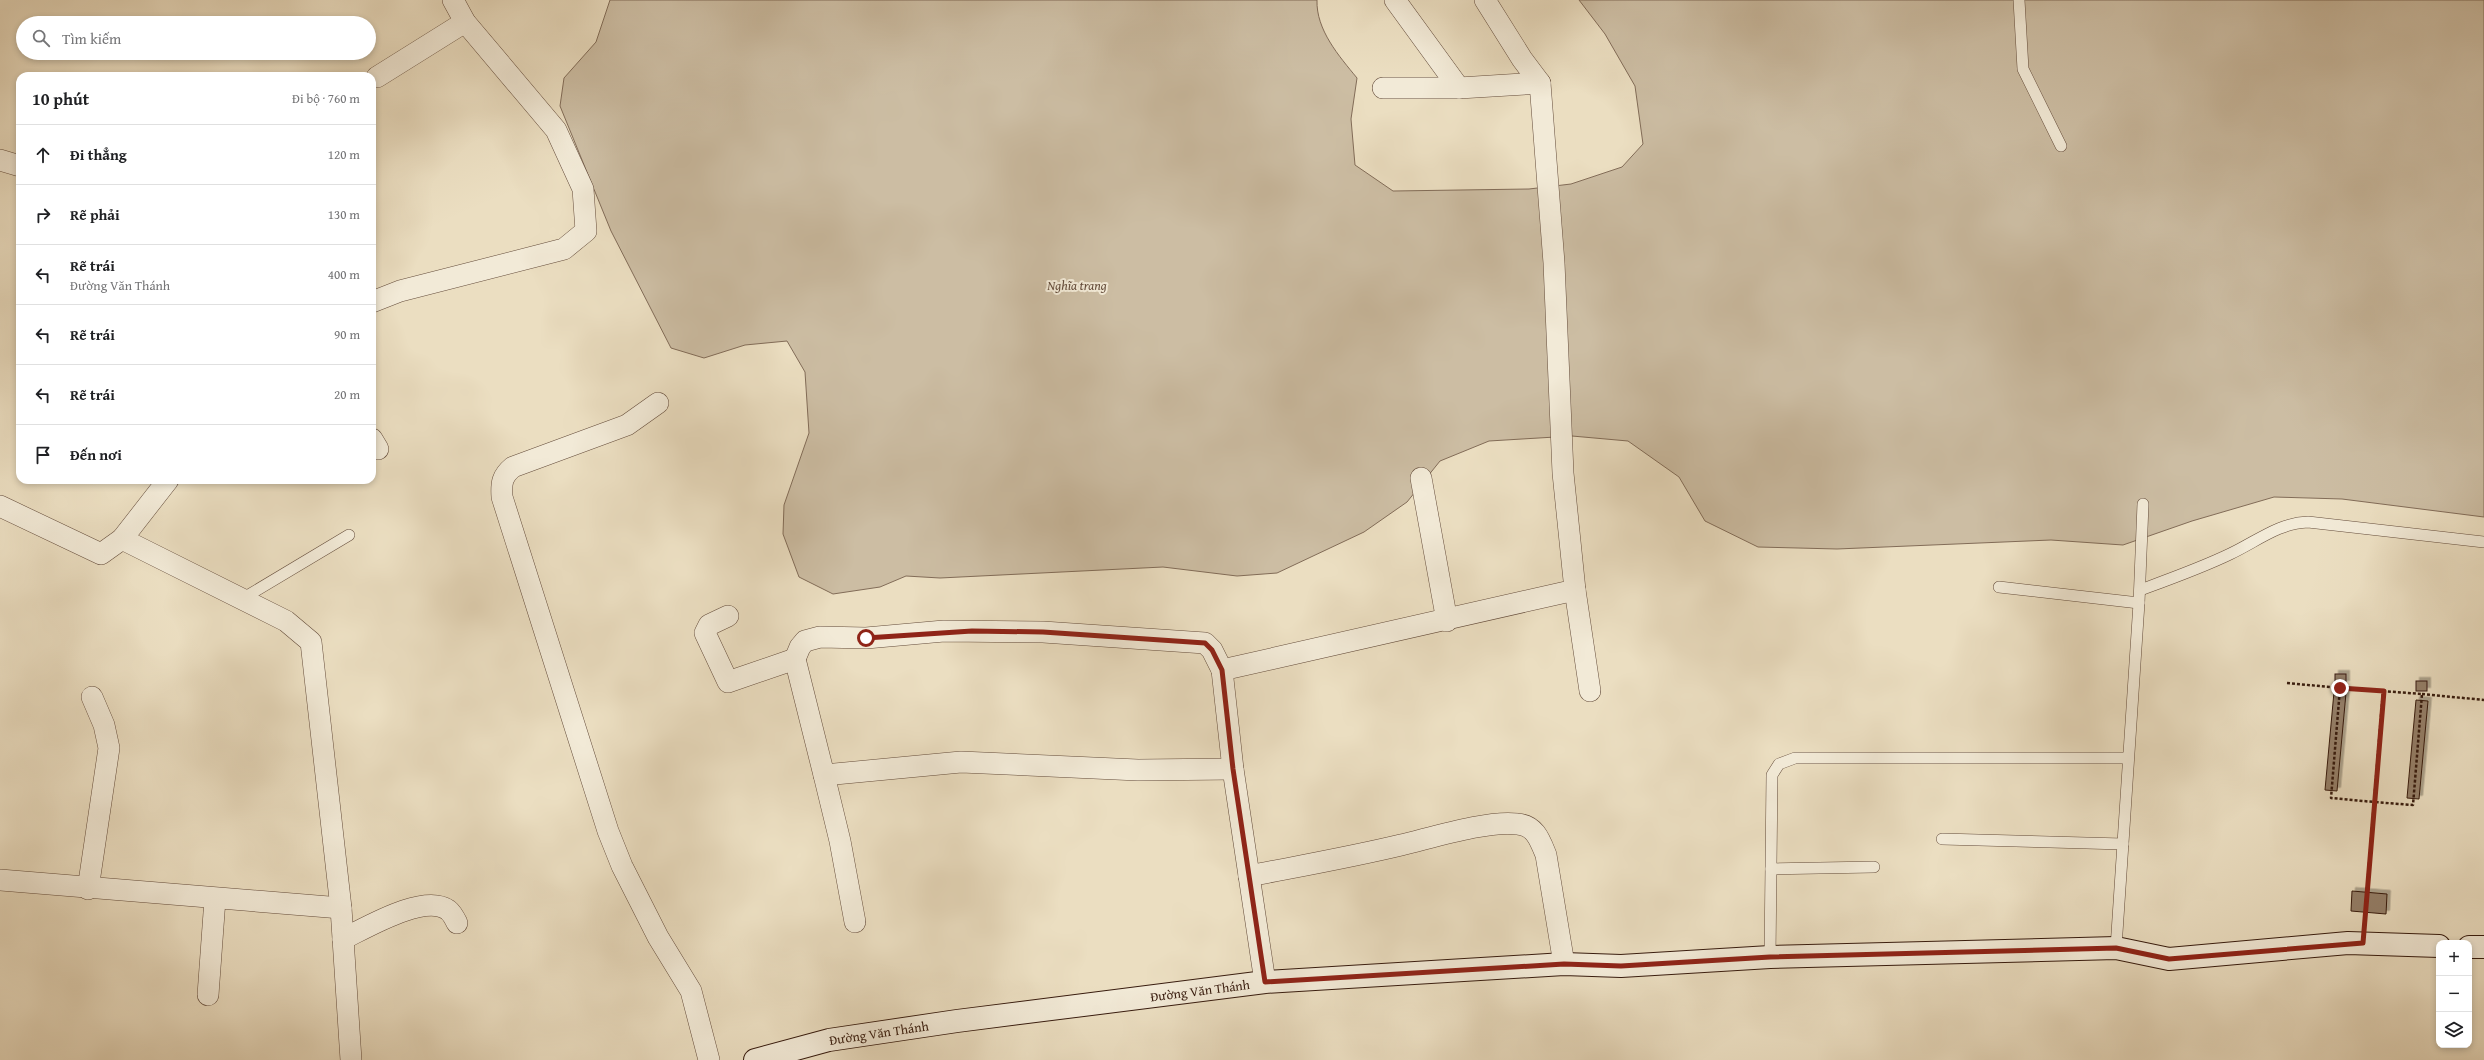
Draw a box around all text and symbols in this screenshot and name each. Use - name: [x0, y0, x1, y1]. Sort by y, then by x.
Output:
- search box: [16, 16, 376, 60]
- icon: search: [30, 27, 52, 49]
- text: Tìm kiếm: [62, 28, 121, 49]
- text: 10 phút: [32, 86, 89, 111]
- text: Đi bộ · 760 m: [292, 89, 360, 108]
- icon: ahead: [32, 144, 54, 166]
- text: Đi thẳng: [70, 144, 127, 165]
- text: 120 m: [328, 145, 360, 164]
- icon: right: [32, 204, 54, 226]
- text: Rẽ phải: [70, 204, 120, 225]
- text: 130 m: [328, 205, 360, 224]
- text: Rẽ trái: [70, 255, 115, 276]
- icon: left: [32, 264, 54, 286]
- text: 400 m: [328, 265, 360, 284]
- text: Đường Văn Thánh: [70, 276, 170, 295]
- park label: Nghĩa trang: [1047, 276, 1107, 295]
- icon: left: [32, 324, 54, 346]
- text: Rẽ trái: [70, 324, 115, 345]
- text: 90 m: [334, 325, 360, 344]
- icon: left: [32, 384, 54, 406]
- text: Rẽ trái: [70, 384, 115, 405]
- text: 20 m: [334, 385, 360, 404]
- icon: arrive: [32, 444, 54, 466]
- text: Đến nơi: [70, 444, 122, 465]
- route start: [857, 629, 875, 647]
- route end: [2331, 679, 2349, 697]
- map controls: [2436, 940, 2472, 1048]
- button: +: [2436, 940, 2472, 976]
- street label: Đường Văn Thánh: [1149, 975, 1252, 1006]
- button: −: [2436, 976, 2472, 1012]
- button: layers: [2436, 1012, 2472, 1048]
- street label: Đường Văn Thánh: [828, 1016, 931, 1050]

